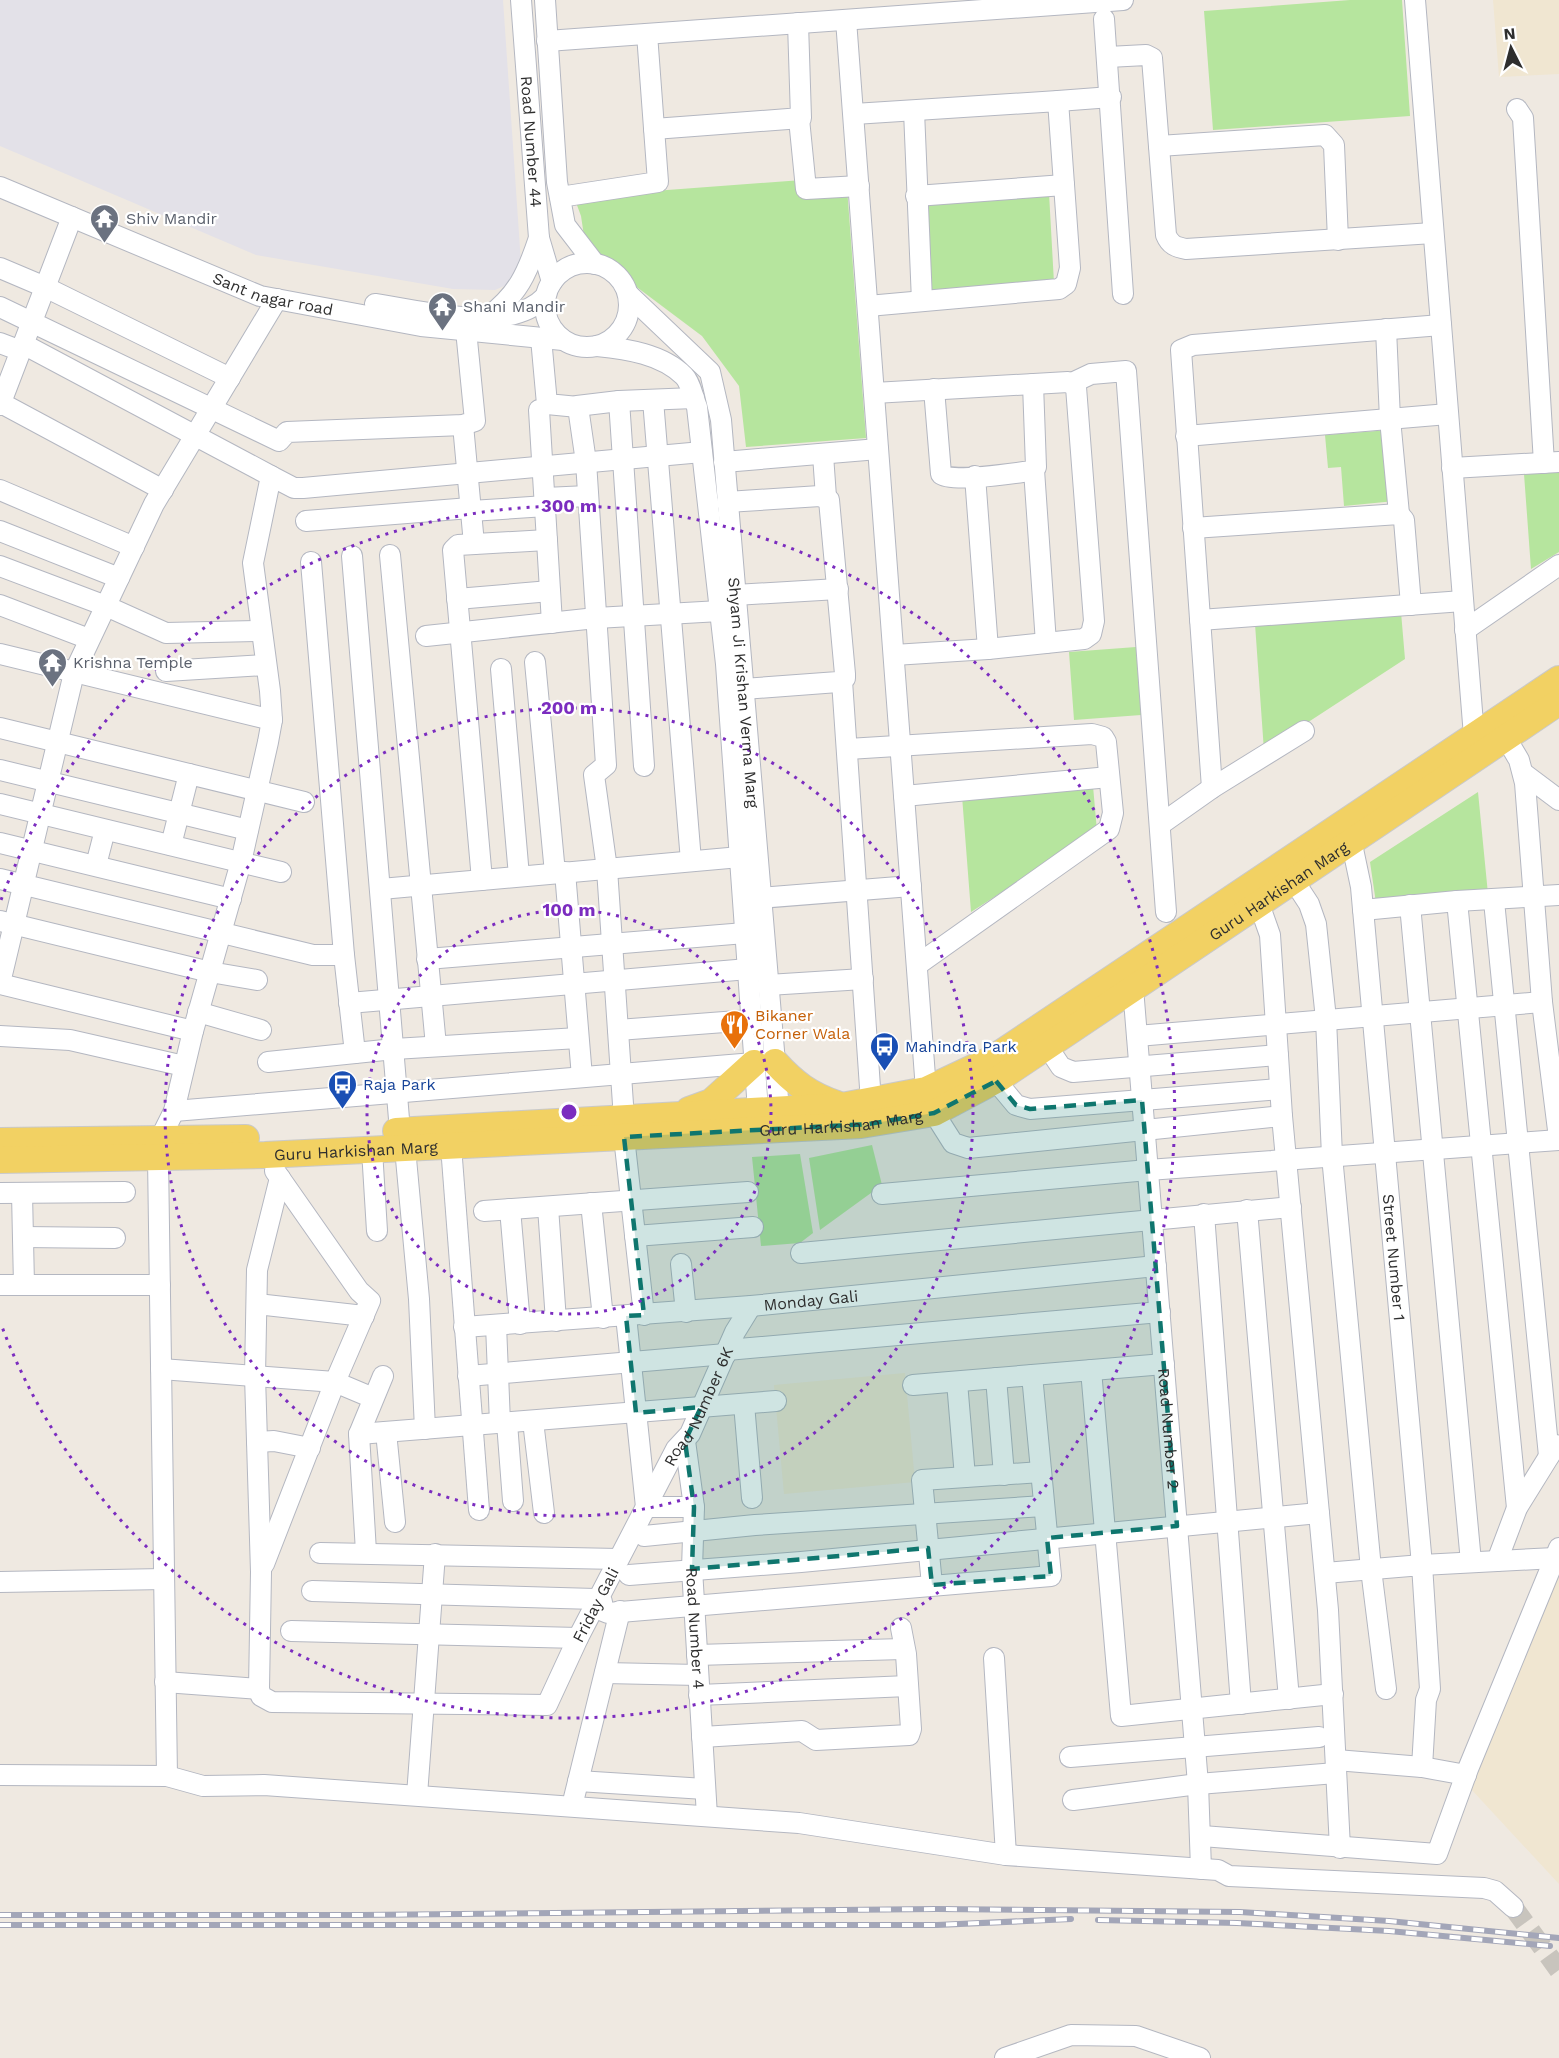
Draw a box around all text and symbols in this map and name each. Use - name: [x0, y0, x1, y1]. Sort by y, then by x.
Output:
- north arrow: [1481, 18, 1541, 78]
- text: N: [1503, 24, 1516, 44]
- street label: Road Number 44: [517, 75, 546, 208]
- temple icon: Shiv Mandir: [89, 202, 121, 244]
- place label: Shiv Mandir: [126, 209, 218, 228]
- street label: Sant nagar road: [210, 268, 335, 319]
- temple icon: Shani Mandir: [426, 290, 458, 332]
- place label: Shani Mandir: [463, 297, 566, 316]
- text: 300 m: [541, 495, 597, 516]
- street label: Shyam Ji Krishan Verma Marg: [724, 576, 763, 809]
- temple icon: Krishna Temple: [36, 646, 68, 688]
- place label: Krishna Temple: [73, 653, 193, 672]
- text: 200 m: [541, 697, 597, 718]
- street label: Guru Harkishan Marg: [1205, 837, 1352, 945]
- text: 100 m: [542, 899, 596, 920]
- place label: Bikaner Corner Wala: [755, 1006, 850, 1043]
- restaurant icon: Bikaner Corner Wala: [718, 1008, 750, 1050]
- bus stop icon: Mahindra Park: [868, 1030, 900, 1072]
- place label: Mahindra Park: [905, 1037, 1017, 1056]
- bus stop icon: Raja Park: [326, 1068, 358, 1110]
- place label: Raja Park: [363, 1075, 436, 1094]
- centre of rings: [559, 1102, 579, 1122]
- street label: Guru Harkishan Marg: [759, 1106, 924, 1140]
- street label: Guru Harkishan Marg: [273, 1137, 439, 1165]
- street label: Street Number 1: [1379, 1193, 1409, 1322]
- street label: Monday Gali: [763, 1286, 859, 1315]
- street label: Road Number 6K: [660, 1344, 737, 1469]
- street label: Road Number 2: [1154, 1367, 1183, 1490]
- street label: Friday Gali: [568, 1564, 623, 1646]
- street label: Road Number 4: [682, 1567, 708, 1690]

